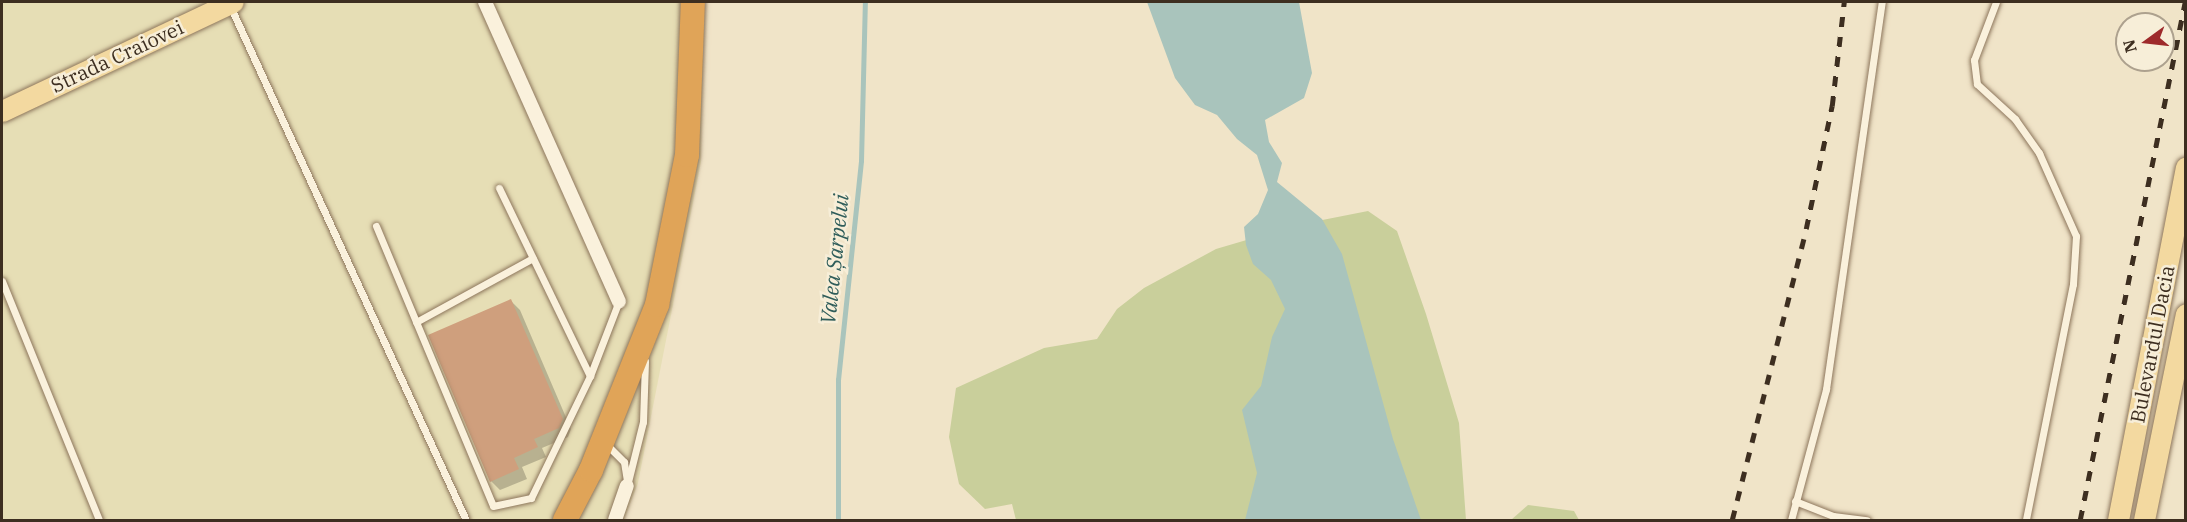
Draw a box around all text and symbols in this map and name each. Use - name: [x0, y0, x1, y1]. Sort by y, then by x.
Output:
- north arrow: [2115, 12, 2175, 72]
- street label: Strada Craiovei: [47, 15, 187, 97]
- text: N: [2118, 37, 2141, 55]
- water label: Valea Șarpelui: [815, 193, 853, 325]
- street label: Bulevardul Dacia: [2125, 263, 2179, 425]

